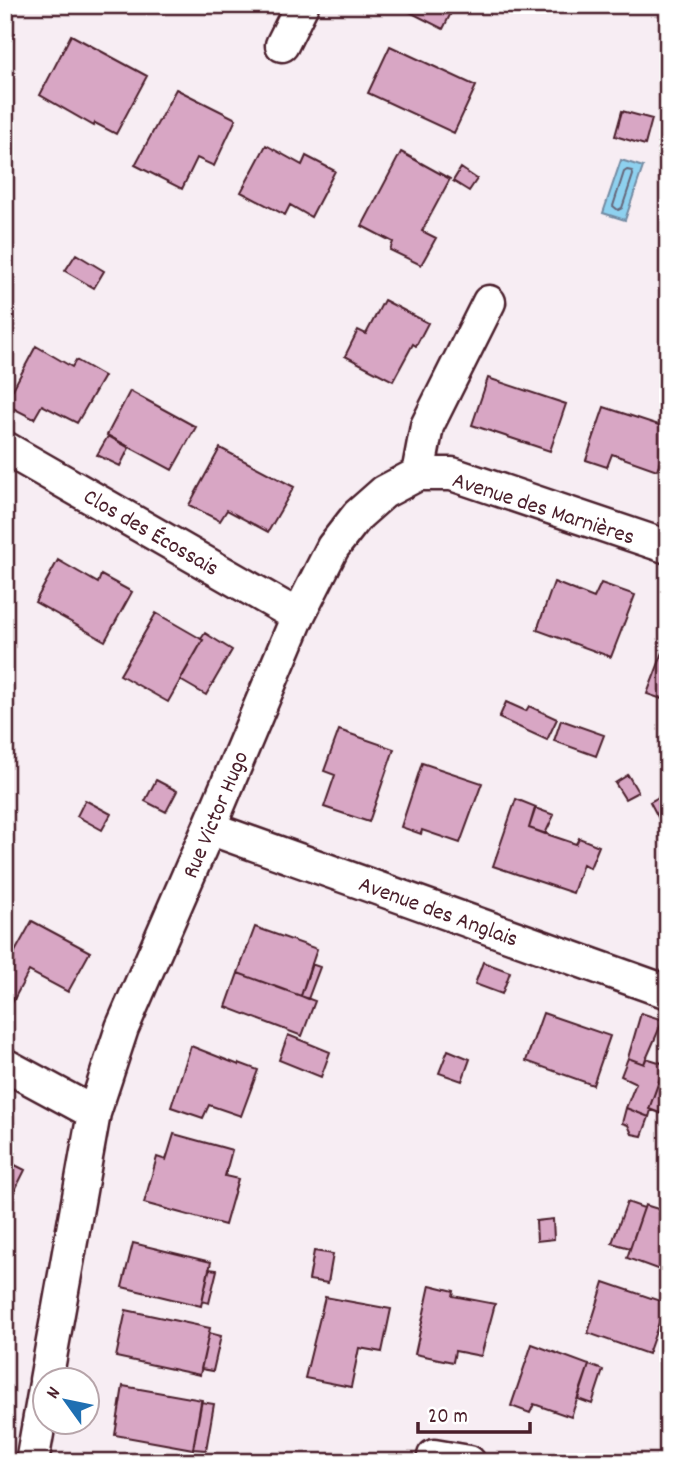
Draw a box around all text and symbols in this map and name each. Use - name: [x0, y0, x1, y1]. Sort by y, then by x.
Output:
- street label: Avenue des Marnières: [447, 465, 638, 555]
- street label: Clos des Écossais: [76, 482, 224, 586]
- street label: Rue Victor Hugo: [176, 747, 259, 884]
- street label: Avenue des Anglais: [353, 869, 522, 957]
- north arrow: [32, 1366, 102, 1436]
- text: N: [41, 1382, 69, 1405]
- scale bar: [418, 1390, 530, 1434]
- text: 20 m: [428, 1403, 468, 1433]

